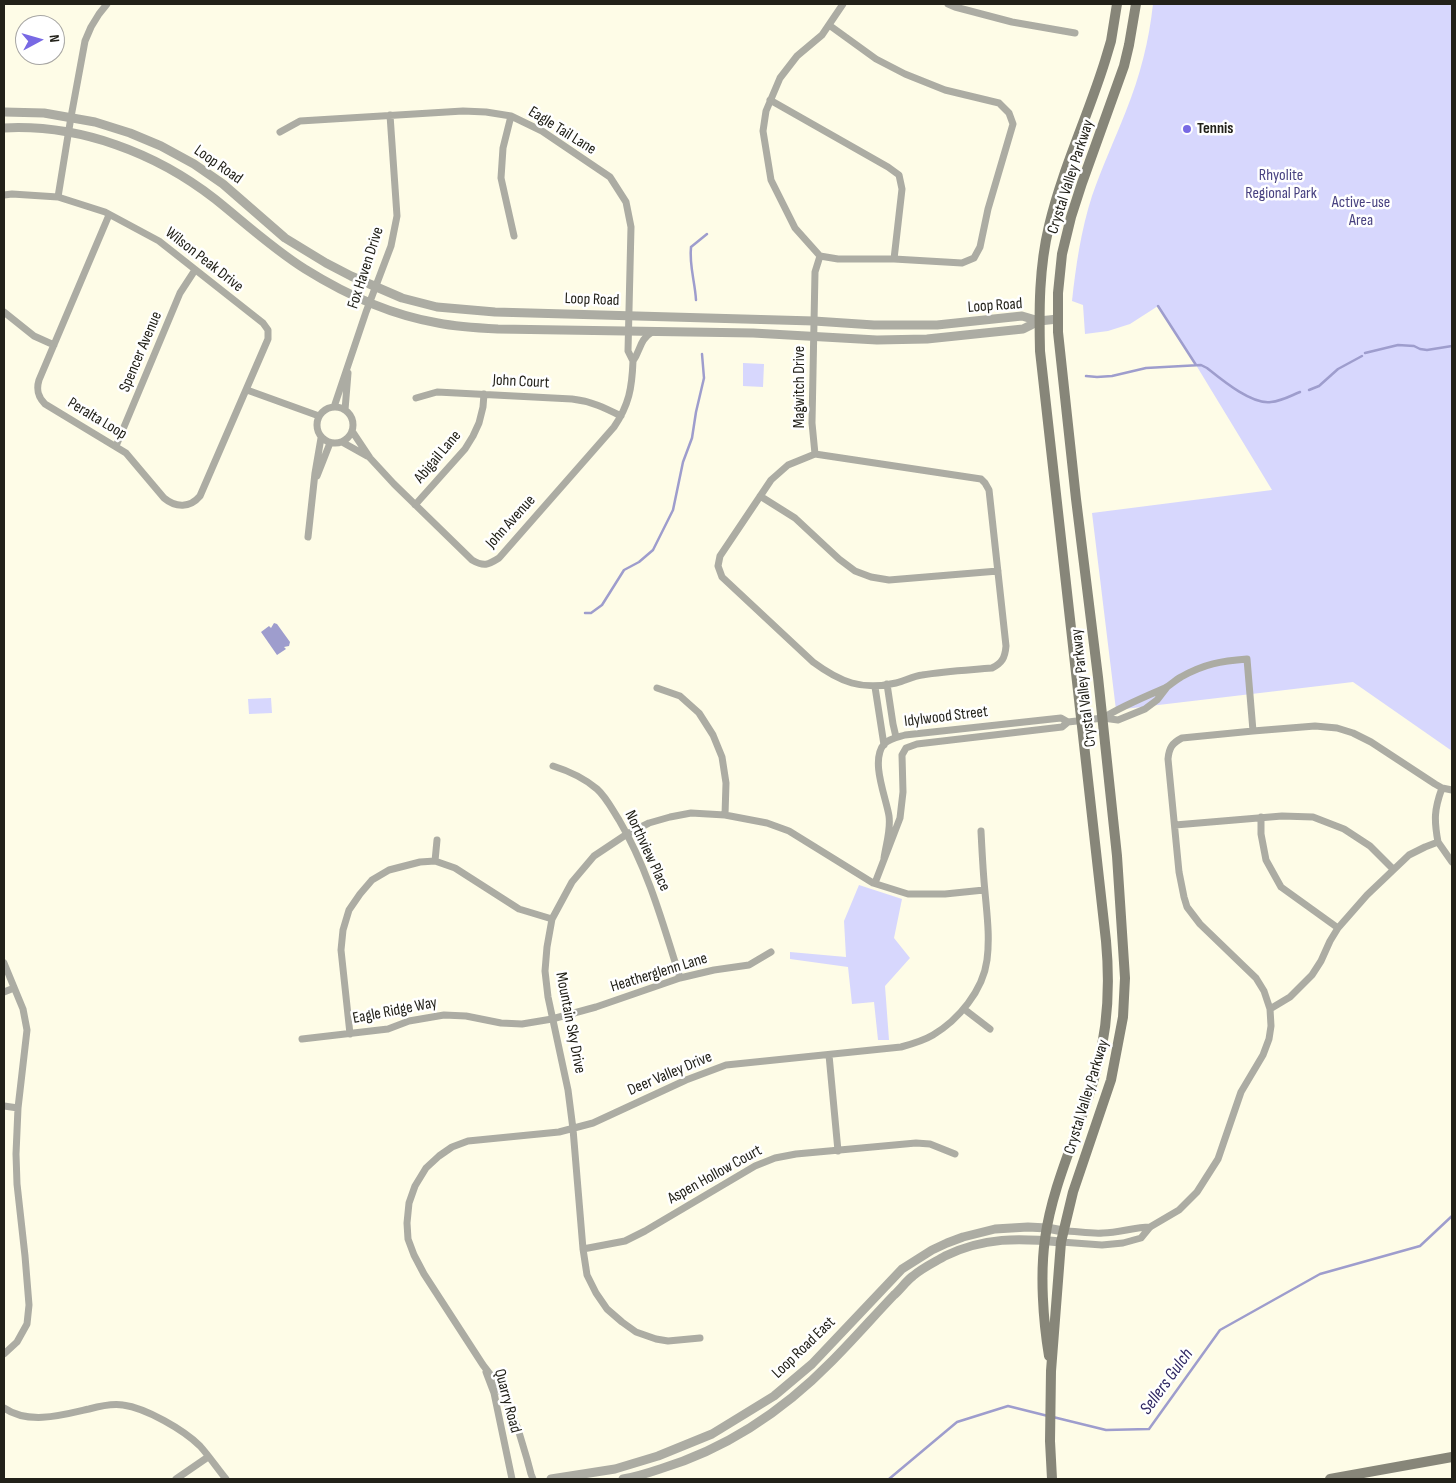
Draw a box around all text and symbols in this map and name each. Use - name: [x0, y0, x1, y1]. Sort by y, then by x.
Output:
- north arrow: [15, 15, 65, 65]
- text: N: [46, 34, 63, 43]
- street label: Eagle Tail Lane: [525, 103, 599, 159]
- street label: Crystal Valley Parkway: [1043, 117, 1099, 237]
- place label: Tennis: [1197, 119, 1233, 139]
- marker: Tennis: [1181, 123, 1193, 135]
- street label: Loop Road: [190, 141, 246, 189]
- park label: Rhyolite Regional Park: [1245, 166, 1317, 204]
- park label: Active-use Area: [1332, 193, 1390, 231]
- street label: Wilson Peak Drive: [161, 223, 247, 297]
- street label: Fox Haven Drive: [344, 225, 388, 311]
- street label: Loop Road: [564, 289, 620, 311]
- street label: Loop Road: [967, 295, 1023, 317]
- street label: Spencer Avenue: [115, 309, 167, 395]
- street label: Magwitch Drive: [790, 346, 810, 428]
- street label: John Court: [492, 371, 550, 393]
- street label: Peralta Loop: [64, 394, 130, 444]
- street label: Abigail Lane: [410, 427, 466, 487]
- street label: John Avenue: [482, 491, 540, 553]
- street label: Crystal Valley Parkway: [1067, 628, 1101, 748]
- street label: Idylwood Street: [903, 702, 989, 732]
- street label: Northview Place: [620, 808, 674, 894]
- street label: Heatherglenn Lane: [608, 949, 710, 997]
- street label: Mountain Sky Drive: [551, 971, 589, 1075]
- street label: Eagle Ridge Way: [351, 993, 439, 1029]
- street label: Crystal Valley Parkway: [1060, 1037, 1114, 1157]
- street label: Deer Valley Drive: [625, 1048, 715, 1100]
- street label: Aspen Hollow Court: [665, 1141, 765, 1209]
- street label: Loop Road East: [768, 1313, 840, 1383]
- water label: Sellers Gulch: [1136, 1345, 1198, 1419]
- street label: Quarry Road: [489, 1367, 525, 1435]

